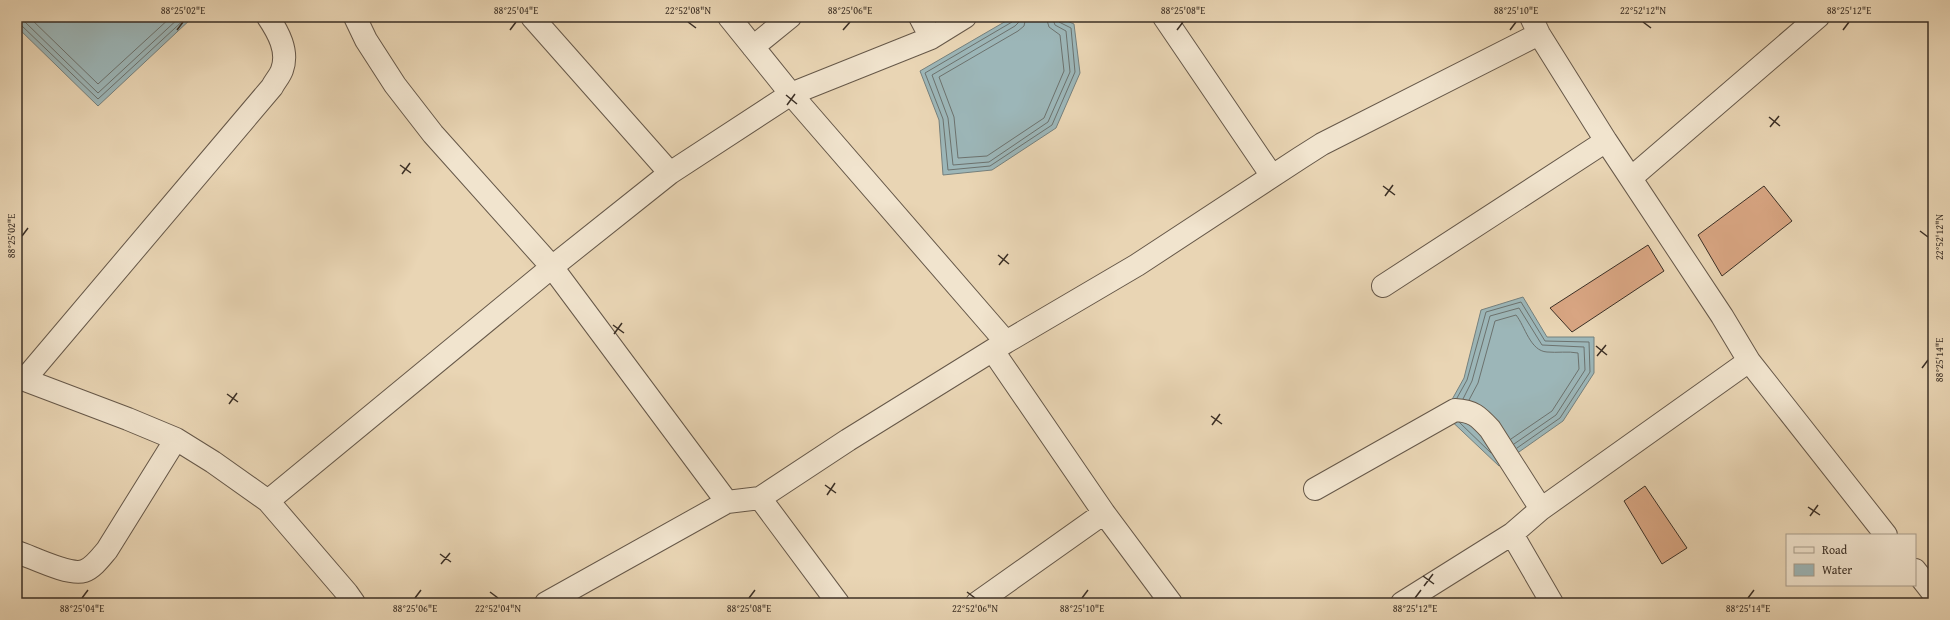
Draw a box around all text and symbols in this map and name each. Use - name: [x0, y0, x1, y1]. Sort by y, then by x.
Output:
- text: 88°25'02"E: [161, 3, 205, 18]
- text: 88°25'04"E: [494, 3, 538, 18]
- text: 22°52'08"N: [665, 3, 711, 18]
- text: 88°25'06"E: [828, 3, 872, 18]
- text: 88°25'08"E: [1161, 3, 1205, 18]
- text: 88°25'10"E: [1494, 3, 1538, 18]
- text: 22°52'12"N: [1620, 3, 1666, 18]
- text: 88°25'12"E: [1827, 3, 1871, 18]
- text: 88°25'02"E: [4, 214, 19, 258]
- text: 22°52'12"N: [1932, 214, 1947, 260]
- text: 88°25'14"E: [1932, 338, 1947, 382]
- legend: [1786, 534, 1916, 586]
- text: Road: [1822, 541, 1848, 558]
- text: Water: [1822, 561, 1852, 578]
- text: 88°25'04"E: [60, 601, 104, 616]
- text: 88°25'06"E: [393, 601, 437, 616]
- text: 22°52'04"N: [475, 601, 521, 616]
- text: 88°25'08"E: [727, 601, 771, 616]
- text: 22°52'06"N: [952, 601, 998, 616]
- text: 88°25'10"E: [1060, 601, 1104, 616]
- text: 88°25'12"E: [1393, 601, 1437, 616]
- text: 88°25'14"E: [1726, 601, 1770, 616]

